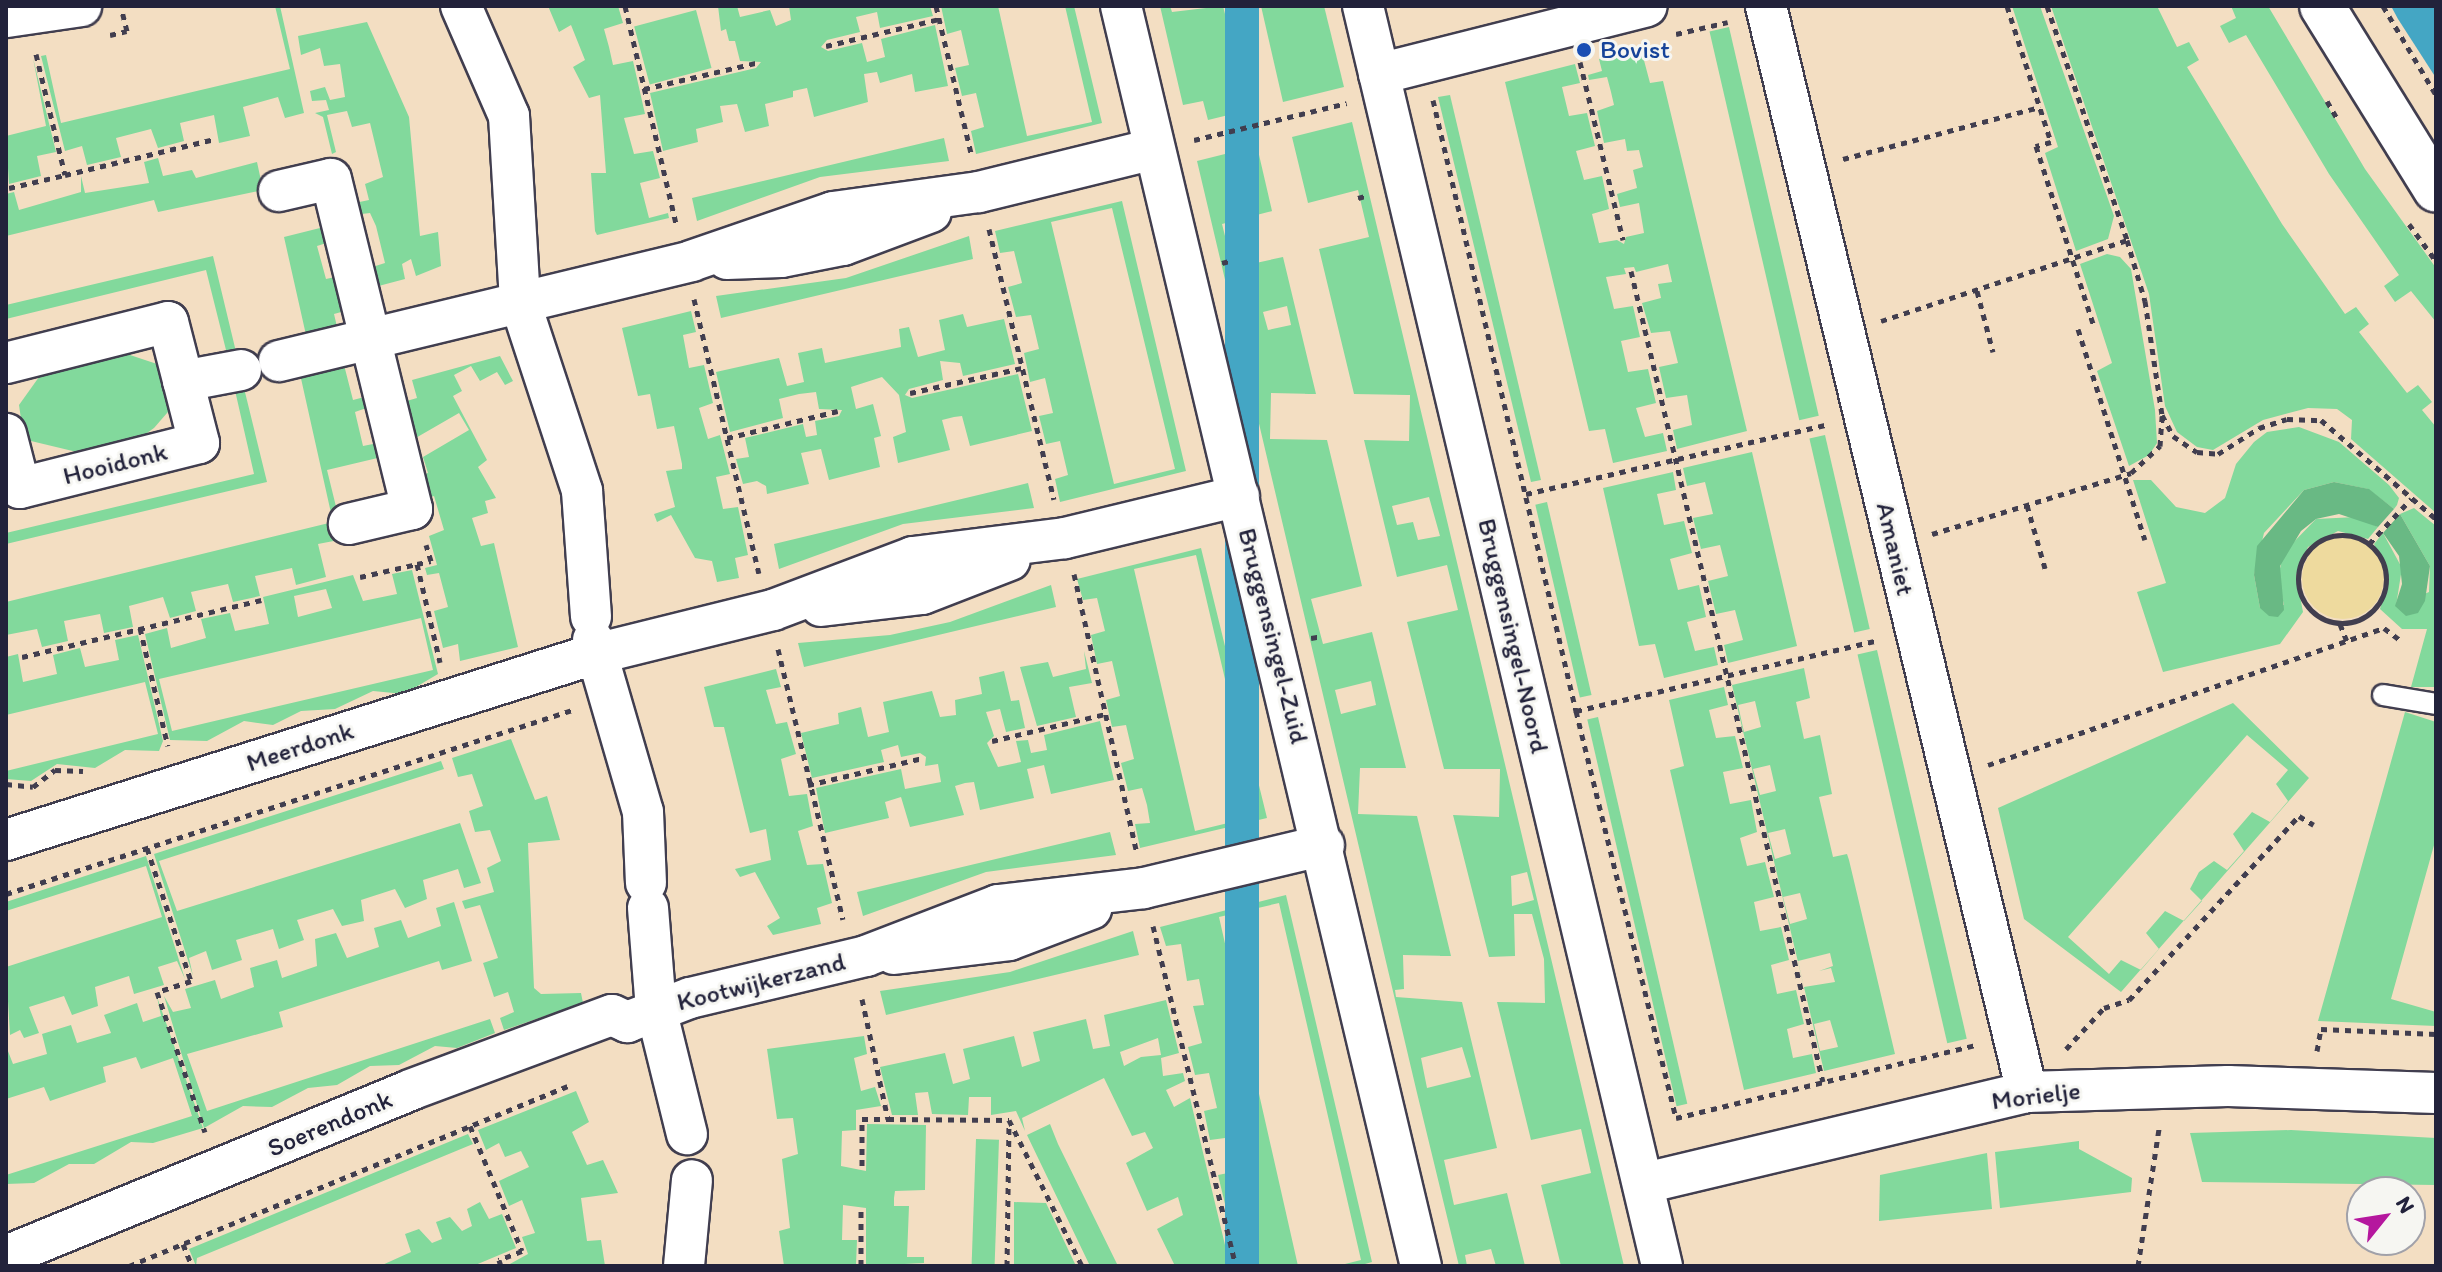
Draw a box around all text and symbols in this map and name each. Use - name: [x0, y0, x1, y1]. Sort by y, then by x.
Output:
- place label: Bovist: [1600, 34, 1670, 66]
- marker: Bovist: [1575, 41, 1593, 59]
- street label: Hooidonk: [60, 436, 170, 492]
- street label: Amaniet: [1869, 499, 1921, 599]
- street label: Bruggensingel-Noord: [1471, 515, 1555, 757]
- street label: Bruggensingel-Zuid: [1231, 525, 1315, 747]
- street label: Meerdonk: [242, 715, 358, 779]
- street label: Kootwijkerzand: [674, 946, 848, 1018]
- street label: Morielje: [1990, 1075, 2082, 1117]
- street label: Soerendonk: [263, 1084, 397, 1164]
- north arrow: [2346, 1176, 2426, 1256]
- text: N: [2390, 1192, 2421, 1218]

